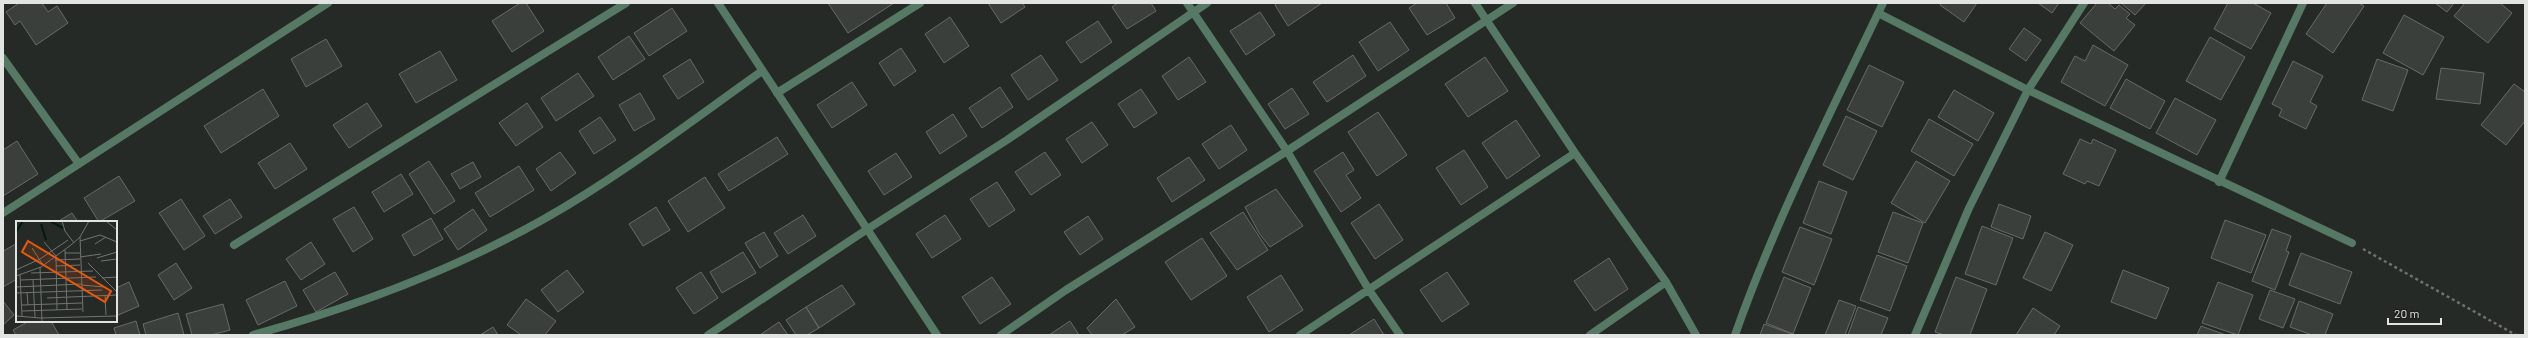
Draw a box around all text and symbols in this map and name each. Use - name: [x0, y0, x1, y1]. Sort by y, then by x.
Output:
- inset map: [16, 221, 117, 322]
- scale bar: [2388, 300, 2441, 326]
- text: 20 m: [2394, 306, 2420, 320]

